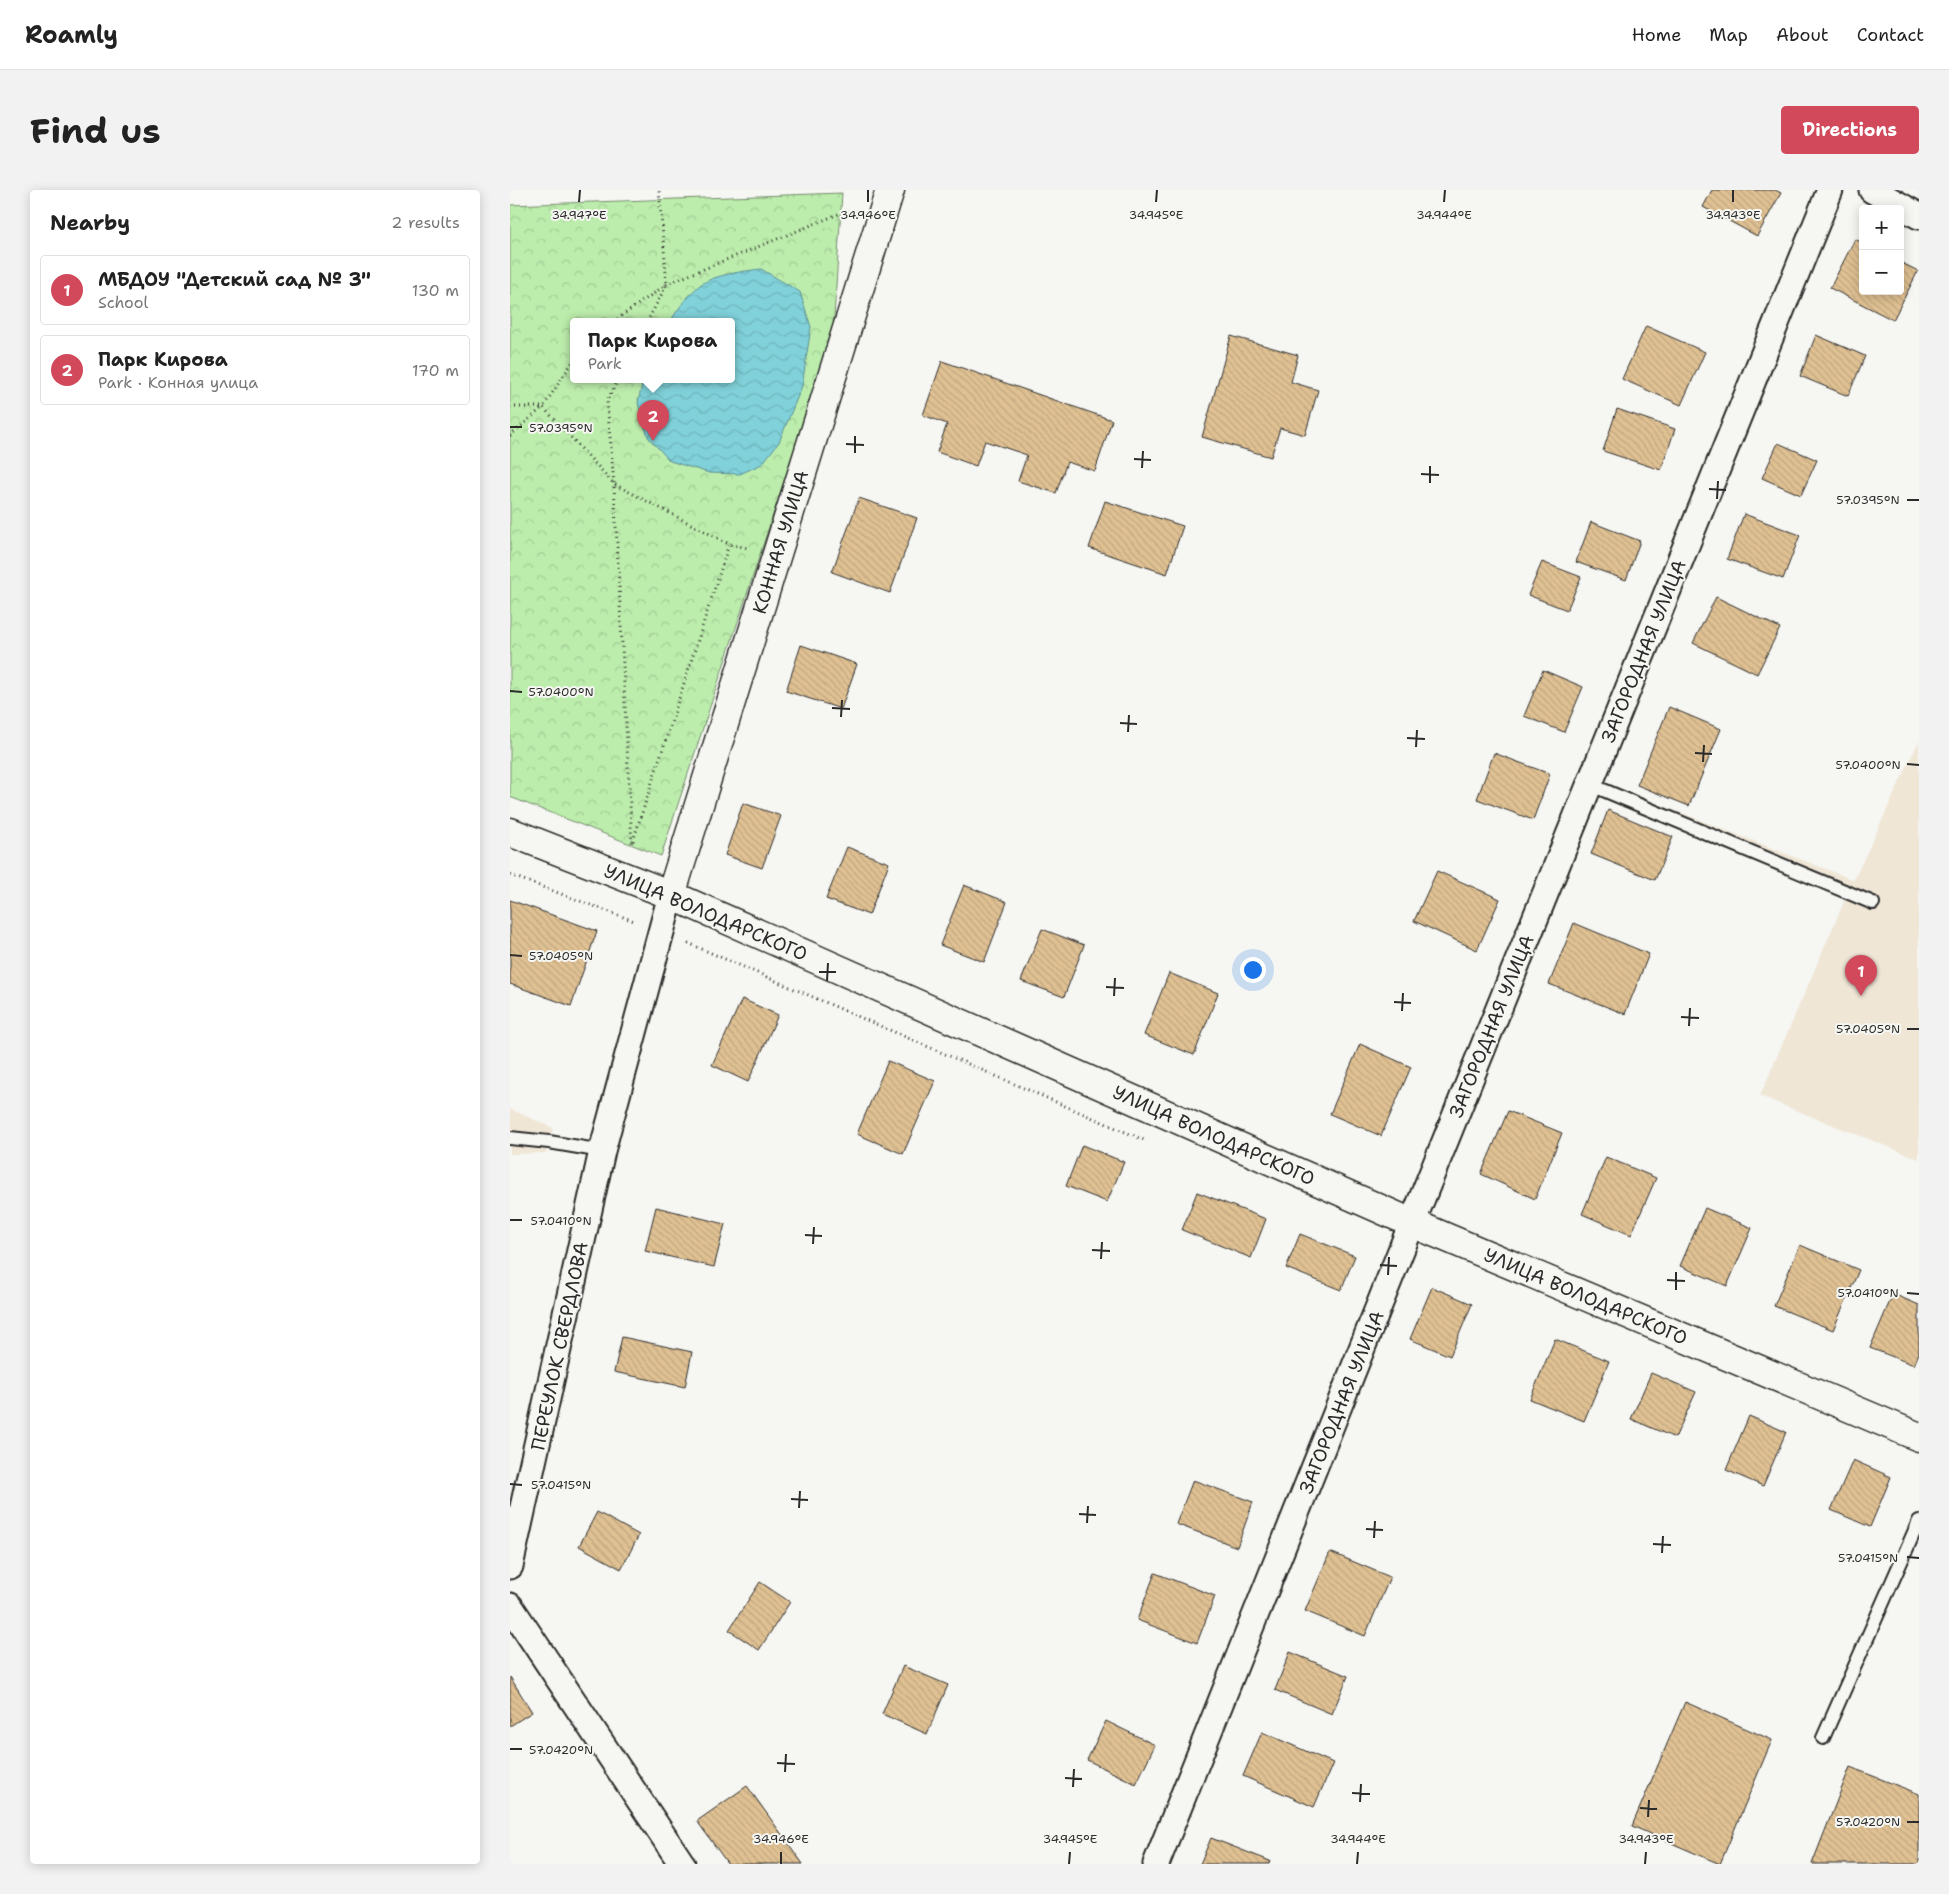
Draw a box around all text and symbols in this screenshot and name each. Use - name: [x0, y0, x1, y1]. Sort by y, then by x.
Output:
- text: Roamly: [25, 19, 118, 51]
- text: Home: [1632, 23, 1681, 47]
- text: Map: [1709, 23, 1748, 47]
- text: About: [1776, 23, 1829, 47]
- text: Contact: [1857, 23, 1924, 47]
- button: Directions: [1781, 106, 1919, 154]
- text: Find us: [30, 107, 161, 154]
- map controls: [1859, 205, 1904, 295]
- button: +: [1859, 205, 1904, 250]
- text: 34.947°E: [551, 207, 607, 223]
- text: 34.946°E: [840, 207, 896, 223]
- text: 34.945°E: [1129, 207, 1183, 223]
- text: 34.944°E: [1416, 207, 1472, 223]
- text: 34.943°E: [1705, 207, 1761, 223]
- text: Nearby: [50, 209, 130, 237]
- text: 2 results: [391, 212, 460, 233]
- button: −: [1859, 250, 1904, 295]
- text: МБДОУ "Детский сад № 3": [98, 267, 371, 292]
- text: 1: [63, 280, 71, 301]
- text: 130 m: [412, 280, 459, 301]
- text: School: [98, 292, 148, 313]
- popup: [570, 318, 735, 383]
- text: Парк Кирова: [588, 328, 717, 353]
- text: Парк Кирова: [98, 347, 228, 372]
- text: Park: [588, 353, 622, 374]
- text: 2: [61, 360, 73, 381]
- text: 170 m: [412, 360, 459, 381]
- text: Park · Конная улица: [98, 372, 258, 393]
- pin: 2: [637, 400, 669, 441]
- text: 57.0395°N: [529, 420, 593, 436]
- street label: КОННАЯ УЛИЦА: [747, 467, 814, 617]
- text: 57.0395°N: [1836, 492, 1900, 508]
- street label: ЗАГОРОДНАЯ УЛИЦА: [1595, 556, 1692, 746]
- text: 57.0400°N: [528, 684, 594, 700]
- text: 57.0400°N: [1835, 757, 1901, 773]
- street label: УЛИЦА ВОЛОДАРСКОГО: [600, 858, 811, 967]
- street label: ЗАГОРОДНАЯ УЛИЦА: [1443, 931, 1540, 1121]
- text: 57.0405°N: [529, 948, 593, 964]
- pin: 1: [1845, 955, 1877, 996]
- your location: [1240, 957, 1266, 983]
- text: 57.0405°N: [1836, 1021, 1900, 1037]
- street label: УЛИЦА ВОЛОДАРСКОГО: [1109, 1080, 1319, 1191]
- text: 57.0410°N: [530, 1213, 592, 1229]
- street label: ПЕРЕУЛОК СВЕРДЛОВА: [525, 1239, 594, 1453]
- street label: УЛИЦА ВОЛОДАРСКОГО: [1480, 1242, 1691, 1351]
- text: 57.0410°N: [1837, 1285, 1899, 1301]
- street label: ЗАГОРОДНАЯ УЛИЦА: [1293, 1307, 1390, 1497]
- text: 57.0415°N: [531, 1477, 591, 1493]
- text: 57.0415°N: [1838, 1550, 1898, 1566]
- text: 57.0420°N: [529, 1742, 593, 1758]
- text: 57.0420°N: [1836, 1814, 1900, 1830]
- text: 34.946°E: [753, 1831, 809, 1847]
- text: 34.945°E: [1043, 1831, 1097, 1847]
- text: 34.944°E: [1330, 1831, 1386, 1847]
- text: 34.943°E: [1618, 1831, 1674, 1847]

